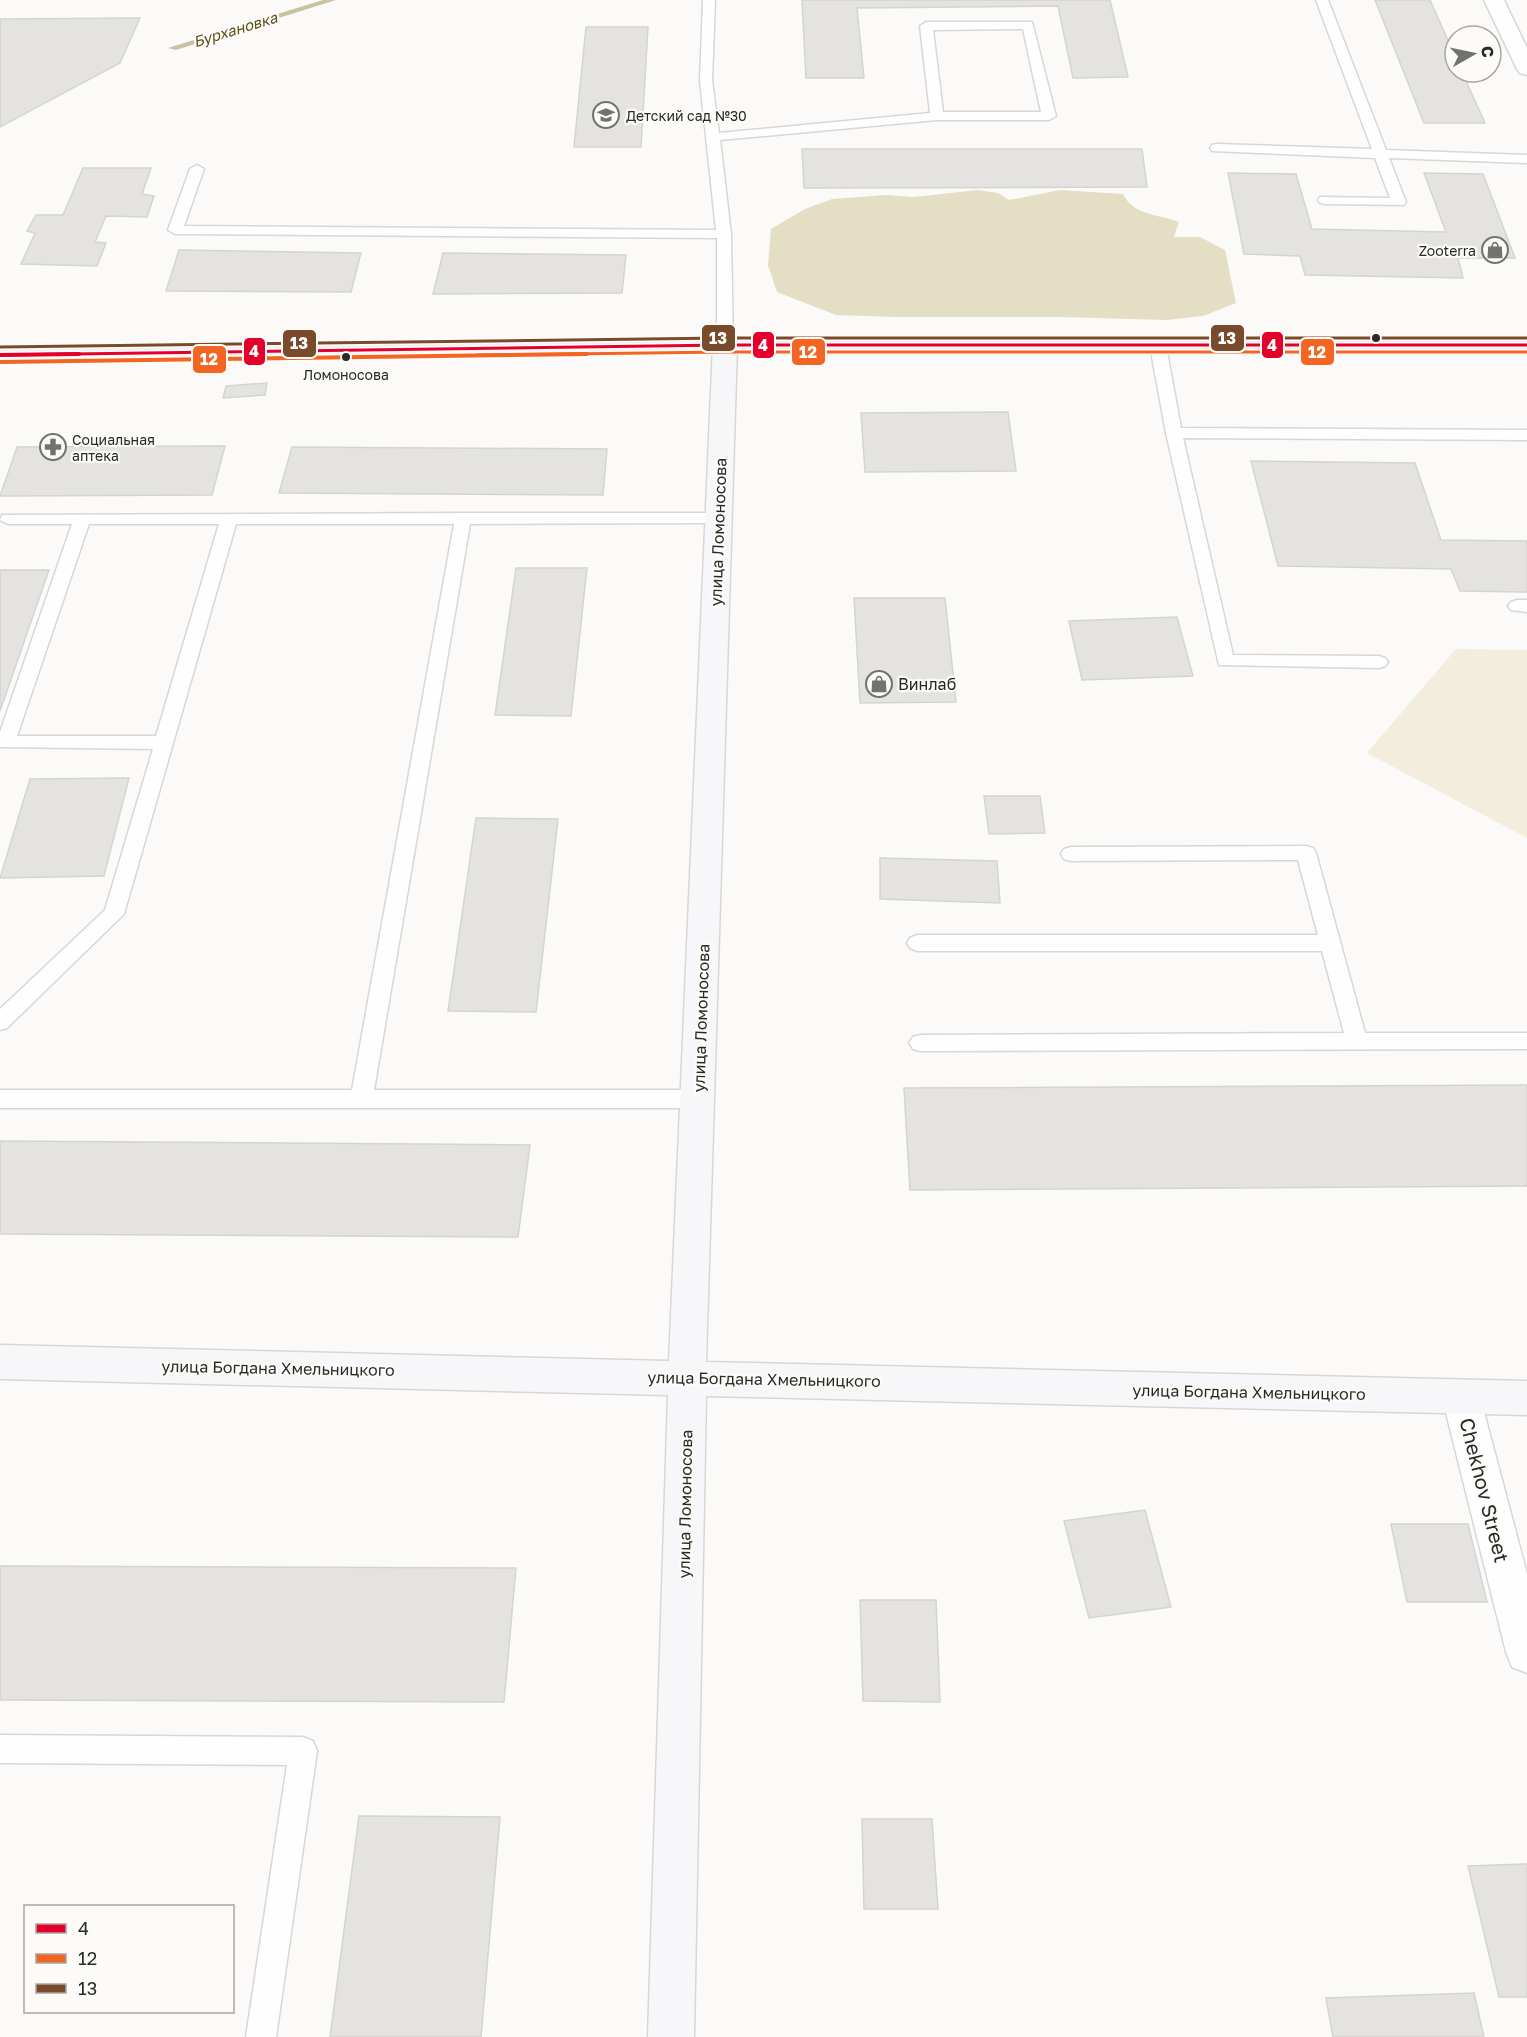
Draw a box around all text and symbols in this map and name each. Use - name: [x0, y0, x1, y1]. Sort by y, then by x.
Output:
- water label: Бурхановка: [191, 8, 280, 51]
- north arrow: [1443, 24, 1503, 84]
- text: С: [1477, 44, 1499, 59]
- school or university icon: Детский сад №30: [591, 100, 621, 130]
- place label: Детский сад №30: [626, 107, 747, 124]
- shop icon: Zooterra: [1480, 235, 1510, 265]
- place label: Zooterra: [1419, 242, 1476, 259]
- line badge: 13: [701, 324, 736, 352]
- line badge: 13: [1210, 324, 1245, 352]
- text: 13: [709, 328, 727, 348]
- text: 13: [1218, 328, 1236, 348]
- line badge: 13: [282, 329, 317, 358]
- line badge: 4: [752, 331, 775, 359]
- line badge: 4: [1261, 331, 1284, 359]
- unlabelled marker: [1370, 332, 1382, 344]
- text: 13: [290, 333, 308, 353]
- text: 4: [758, 335, 768, 355]
- text: 4: [1267, 335, 1277, 355]
- line badge: 4: [243, 337, 266, 366]
- line badge: 12: [791, 338, 826, 366]
- line badge: 12: [1300, 338, 1335, 366]
- text: 4: [249, 341, 259, 361]
- text: 12: [799, 342, 817, 362]
- text: 12: [1308, 342, 1326, 362]
- line badge: 12: [192, 345, 227, 374]
- text: 12: [200, 349, 218, 369]
- marker: Ломоносова: [340, 351, 352, 363]
- place label: Ломоносова: [303, 366, 389, 383]
- place label: Социальная аптека: [72, 431, 155, 464]
- pharmacy icon: Социальная аптека: [38, 432, 68, 462]
- street label: улица Ломоносова: [705, 457, 731, 607]
- shop icon: Винлаб: [864, 669, 894, 699]
- place label: Винлаб: [898, 674, 956, 694]
- street label: улица Ломоносова: [688, 943, 714, 1093]
- street label: улица Богдана Хмельницкого: [161, 1356, 395, 1380]
- street label: улица Богдана Хмельницкого: [647, 1367, 881, 1391]
- street label: улица Богдана Хмельницкого: [1132, 1380, 1366, 1404]
- street label: Chekhov Street: [1455, 1415, 1515, 1565]
- street label: улица Ломоносова: [674, 1429, 696, 1579]
- legend: [24, 1905, 234, 2013]
- text: 4: [78, 1917, 89, 1939]
- text: 12: [78, 1947, 97, 1969]
- text: 13: [78, 1977, 97, 1999]

